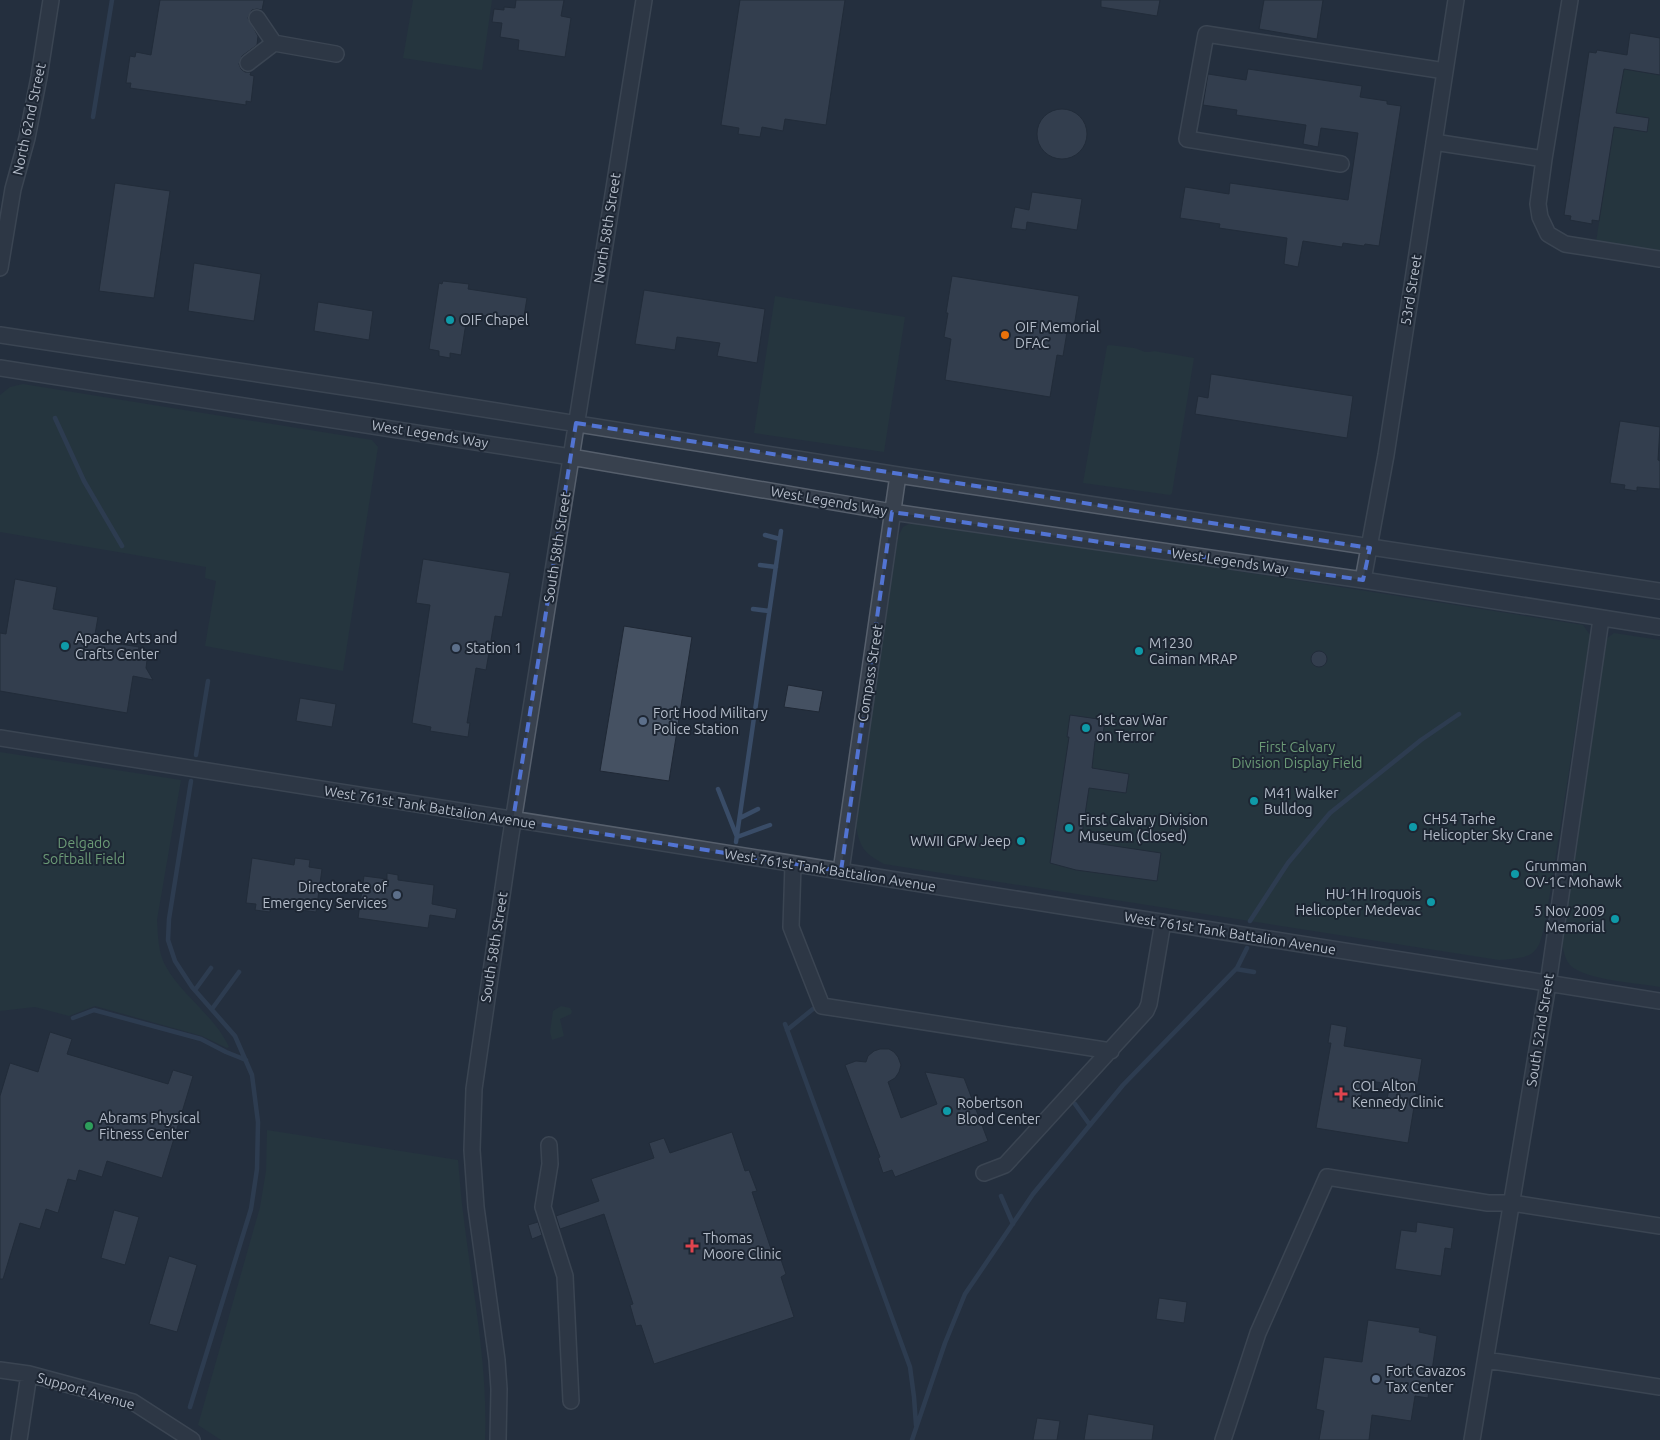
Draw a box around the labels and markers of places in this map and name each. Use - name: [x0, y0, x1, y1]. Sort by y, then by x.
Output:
- place label: OIF Chapel: [460, 312, 529, 328]
- marker: OIF Chapel: [444, 314, 456, 326]
- place label: OIF Memorial DFAC: [1015, 319, 1100, 351]
- marker: OIF Memorial DFAC: [999, 329, 1011, 341]
- place label: Apache Arts and Crafts Center: [75, 630, 178, 662]
- place label: M1230 Caiman MRAP: [1149, 635, 1237, 667]
- marker: Apache Arts and Crafts Center: [59, 640, 71, 652]
- place label: Station 1: [466, 640, 522, 656]
- marker: Station 1: [450, 642, 462, 654]
- marker: M1230 Caiman MRAP: [1133, 645, 1145, 657]
- place label: Fort Hood Military Police Station: [653, 705, 768, 737]
- place label: 1st cav War on Terror: [1096, 712, 1168, 744]
- marker: Fort Hood Military Police Station: [637, 715, 649, 727]
- marker: 1st cav War on Terror: [1080, 722, 1092, 734]
- place label: M41 Walker Bulldog: [1264, 785, 1339, 817]
- marker: M41 Walker Bulldog: [1248, 795, 1260, 807]
- place label: CH54 Tarhe Helicopter Sky Crane: [1423, 811, 1553, 843]
- place label: First Calvary Division Museum (Closed): [1079, 812, 1208, 844]
- marker: CH54 Tarhe Helicopter Sky Crane: [1407, 821, 1419, 833]
- marker: First Calvary Division Museum (Closed): [1063, 822, 1075, 834]
- place label: WWII GPW Jeep: [910, 833, 1011, 849]
- marker: WWII GPW Jeep: [1015, 835, 1027, 847]
- place label: Grumman OV-1C Mohawk: [1525, 858, 1622, 890]
- marker: Grumman OV-1C Mohawk: [1509, 868, 1521, 880]
- place label: Directorate of Emergency Services: [262, 879, 388, 911]
- place label: HU-1H Iroquois Helicopter Medevac: [1296, 886, 1421, 918]
- marker: Directorate of Emergency Services: [391, 889, 403, 901]
- marker: HU-1H Iroquois Helicopter Medevac: [1425, 896, 1437, 908]
- place label: 5 Nov 2009 Memorial: [1534, 903, 1605, 935]
- marker: 5 Nov 2009 Memorial: [1609, 913, 1621, 925]
- place label: COL Alton Kennedy Clinic: [1352, 1078, 1444, 1110]
- marker: COL Alton Kennedy Clinic: [1334, 1087, 1348, 1101]
- place label: Robertson Blood Center: [957, 1095, 1041, 1127]
- marker: Robertson Blood Center: [941, 1105, 953, 1117]
- place label: Abrams Physical Fitness Center: [99, 1110, 200, 1142]
- marker: Abrams Physical Fitness Center: [83, 1120, 95, 1132]
- place label: Thomas Moore Clinic: [703, 1230, 782, 1262]
- marker: Thomas Moore Clinic: [685, 1239, 699, 1253]
- place label: Fort Cavazos Tax Center: [1386, 1363, 1466, 1395]
- marker: Fort Cavazos Tax Center: [1370, 1373, 1382, 1385]

